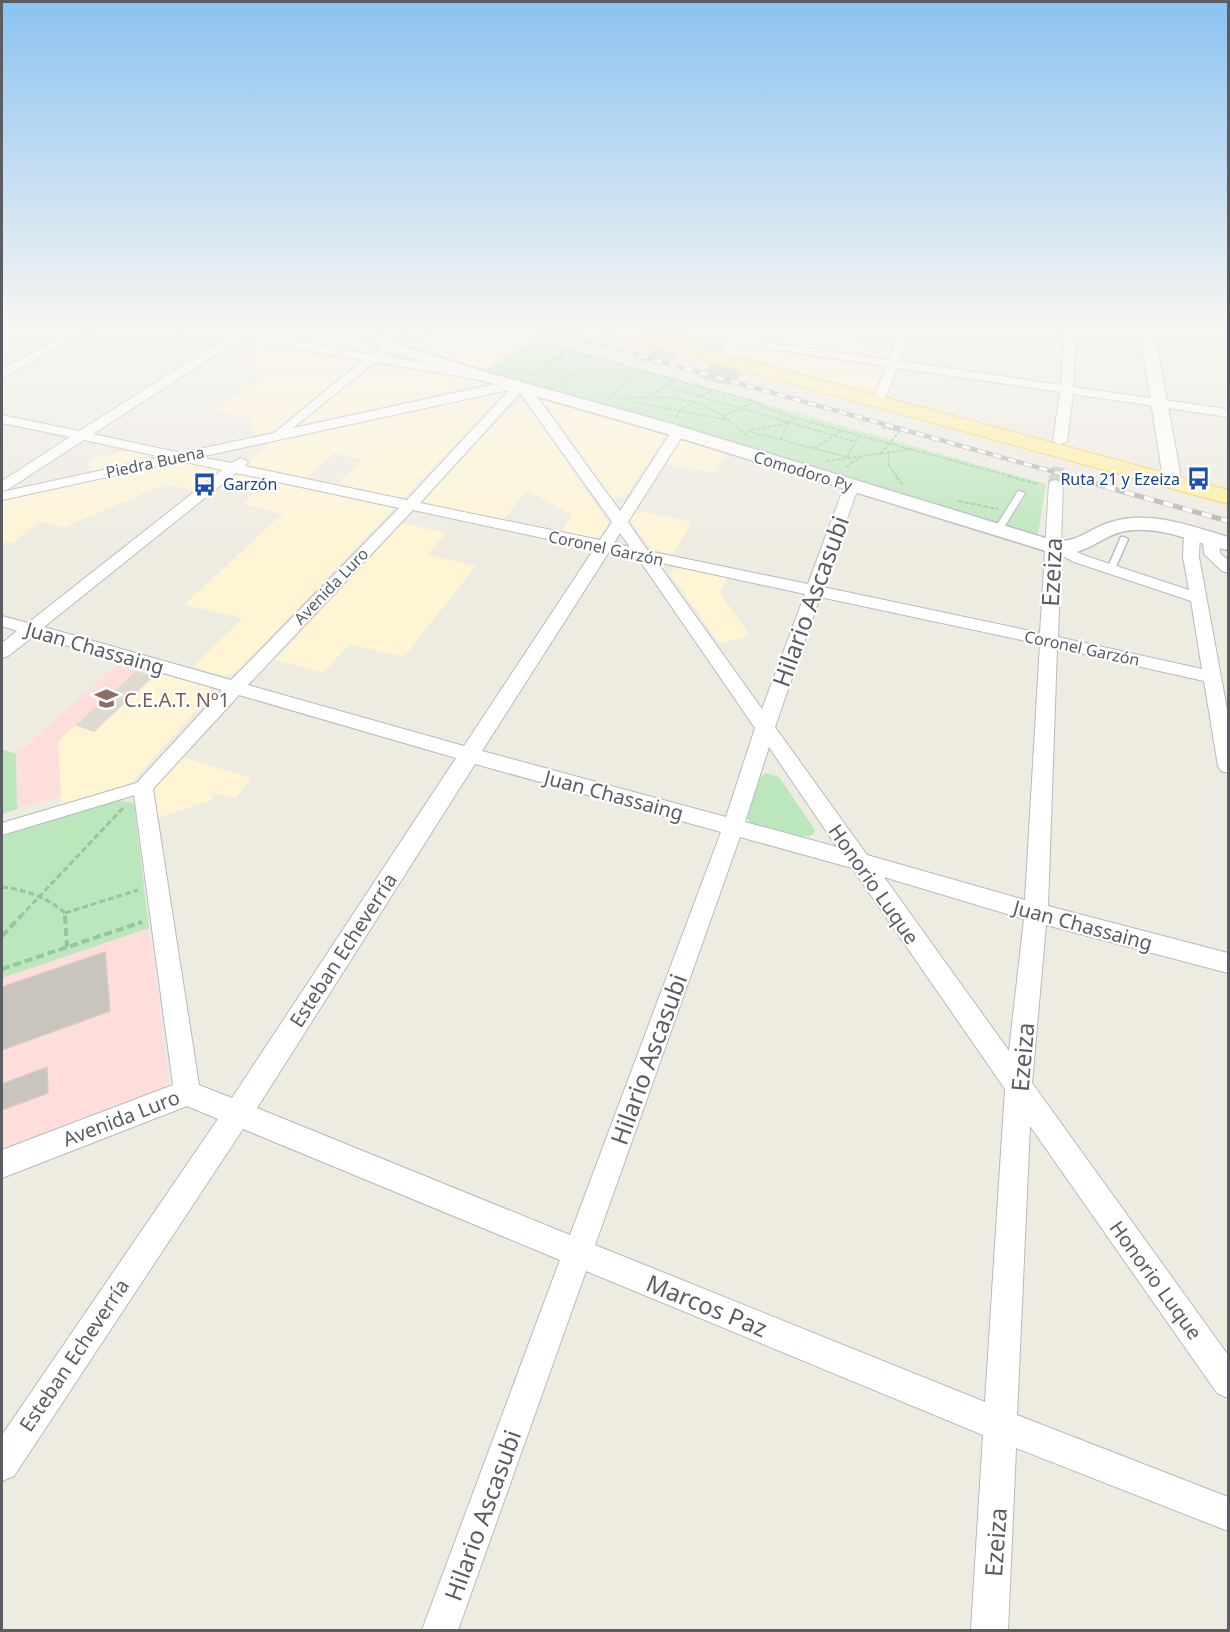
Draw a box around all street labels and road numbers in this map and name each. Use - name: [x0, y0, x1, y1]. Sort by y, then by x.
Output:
- street label: Piedra Buena: [104, 441, 206, 483]
- street label: Comodoro Py: [751, 446, 856, 497]
- street label: Hilario Ascasubi: [764, 511, 856, 691]
- street label: Coronel Garzón: [546, 525, 666, 571]
- street label: Ezeiza: [1033, 537, 1069, 607]
- street label: Avenida Luro: [289, 543, 373, 629]
- street label: Juan Chassaing: [21, 615, 167, 681]
- street label: Coronel Garzón: [1022, 625, 1142, 671]
- street label: Juan Chassaing: [539, 763, 687, 827]
- street label: Honorio Luque: [823, 819, 925, 949]
- street label: Esteban Echeverría: [283, 868, 403, 1032]
- street label: Juan Chassaing: [1008, 893, 1156, 957]
- street label: Hilario Ascasubi: [602, 969, 694, 1149]
- street label: Ezeiza: [1003, 1021, 1041, 1093]
- street label: Avenida Luro: [59, 1083, 183, 1153]
- street label: Honorio Luque: [1104, 1215, 1208, 1345]
- street label: Marcos Paz: [642, 1266, 772, 1344]
- street label: Esteban Echeverría: [13, 1273, 135, 1437]
- street label: Hilario Ascasubi: [436, 1425, 528, 1605]
- street label: Ezeiza: [976, 1506, 1014, 1578]

